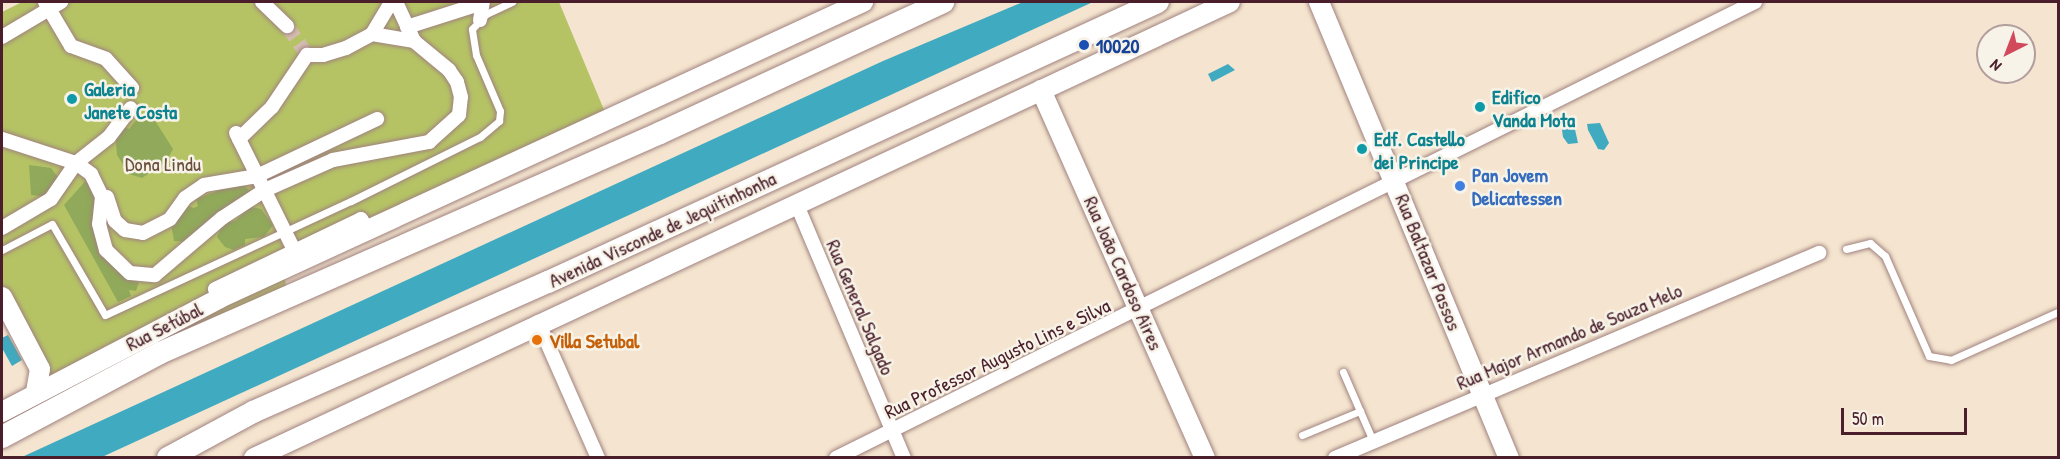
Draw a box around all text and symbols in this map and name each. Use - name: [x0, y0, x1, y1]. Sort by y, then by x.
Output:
- north arrow: [1976, 24, 2036, 84]
- place label: 10020: [1096, 33, 1139, 57]
- marker: 10020: [1077, 38, 1091, 52]
- text: N: [1985, 55, 2006, 77]
- place label: Galeria Janete Costa: [84, 76, 177, 123]
- place label: Edifíco Vanda Mota: [1492, 84, 1575, 131]
- marker: Galeria Janete Costa: [65, 92, 79, 106]
- marker: Edifíco Vanda Mota: [1473, 100, 1487, 114]
- place label: Edf. Castello dei Principe: [1374, 126, 1465, 173]
- marker: Edf. Castello dei Principe: [1355, 142, 1369, 156]
- park label: Dona Lindu: [125, 151, 201, 175]
- place label: Pan Jovem Delicatessen: [1472, 162, 1562, 209]
- street label: Avenida Visconde de Jequitinhonha: [545, 166, 779, 292]
- marker: Pan Jovem Delicatessen: [1453, 179, 1467, 193]
- street label: Rua Baltazar Passos: [1391, 190, 1467, 334]
- street label: Rua João Cardoso Aires: [1079, 192, 1169, 354]
- street label: Rua General Salgado: [822, 236, 900, 378]
- street label: Rua Major Armando de Souza Melo: [1453, 278, 1685, 394]
- street label: Rua Professor Augusto Lins e Silva: [880, 293, 1114, 423]
- street label: Rua Setúbal: [122, 296, 206, 356]
- place label: Villa Setubal: [549, 328, 639, 352]
- marker: Villa Setubal: [530, 333, 544, 347]
- scale bar: [1844, 396, 1970, 434]
- text: 50 m: [1852, 406, 1884, 431]

